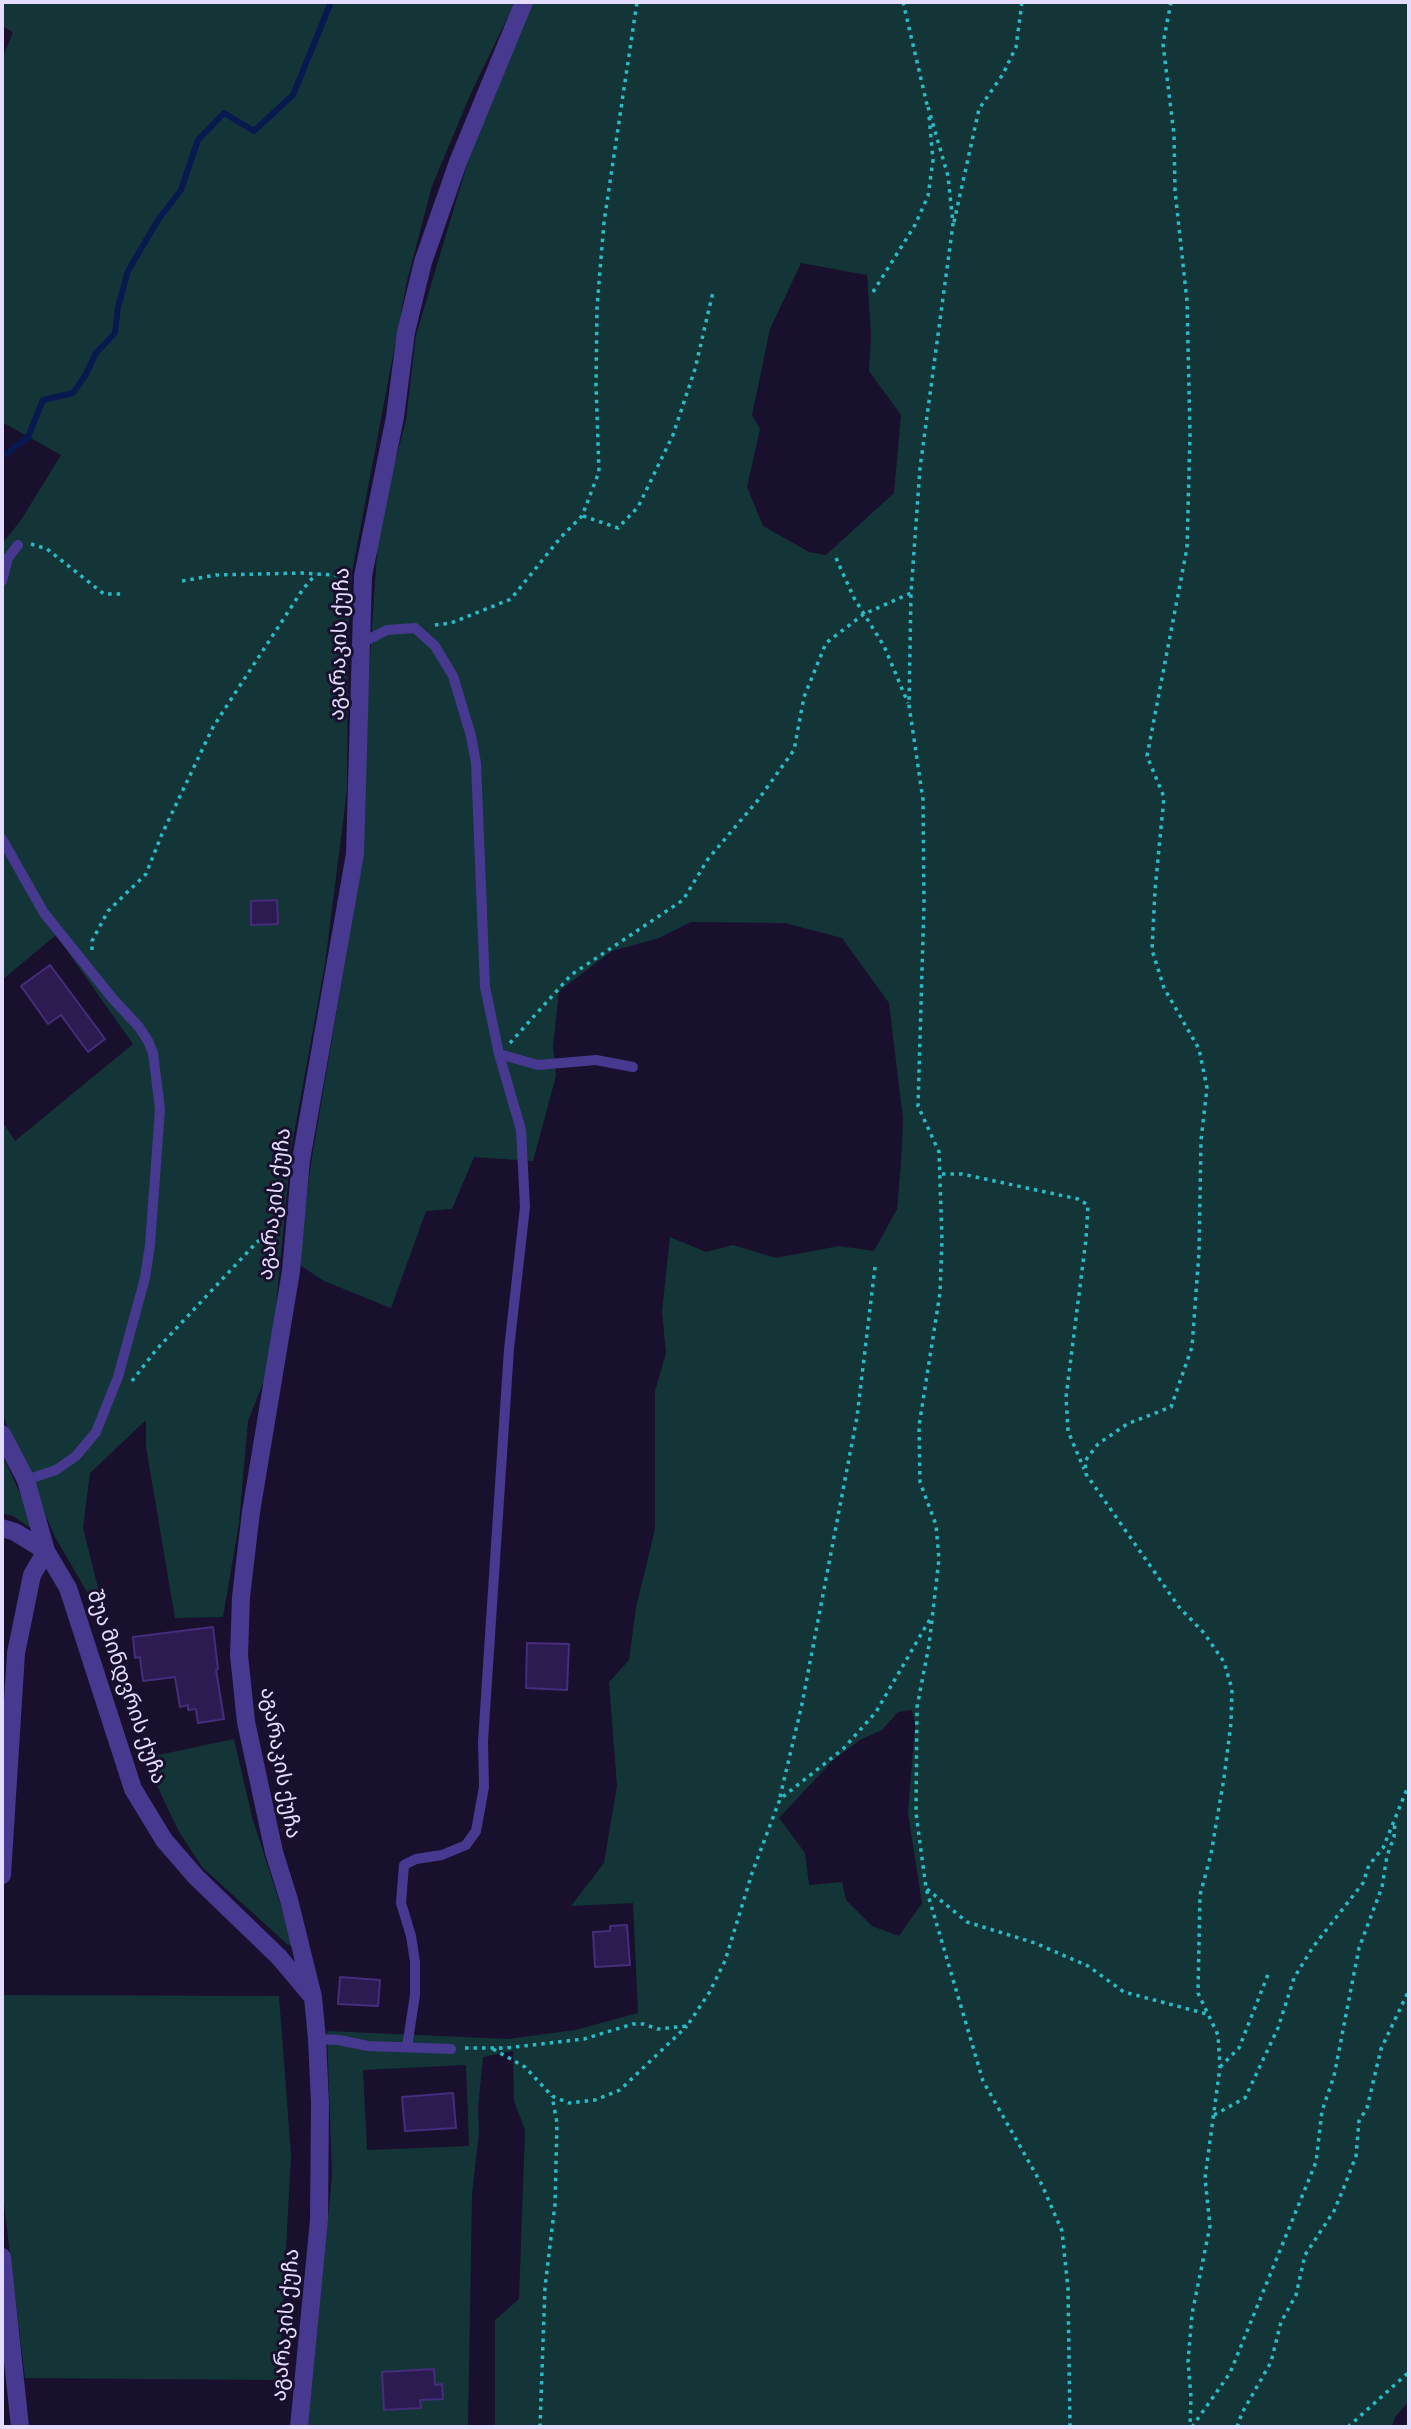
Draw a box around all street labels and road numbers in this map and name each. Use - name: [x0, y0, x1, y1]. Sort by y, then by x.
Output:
- street label: აგარაკის ქუჩა: [325, 567, 355, 721]
- street label: აგარაკის ქუჩა: [253, 1127, 297, 1281]
- street label: შუა მინდვრის ქუჩა: [81, 1587, 171, 1787]
- street label: აგარაკის ქუჩა: [254, 1685, 306, 1841]
- street label: აგარაკის ქუჩა: [267, 2248, 305, 2402]

